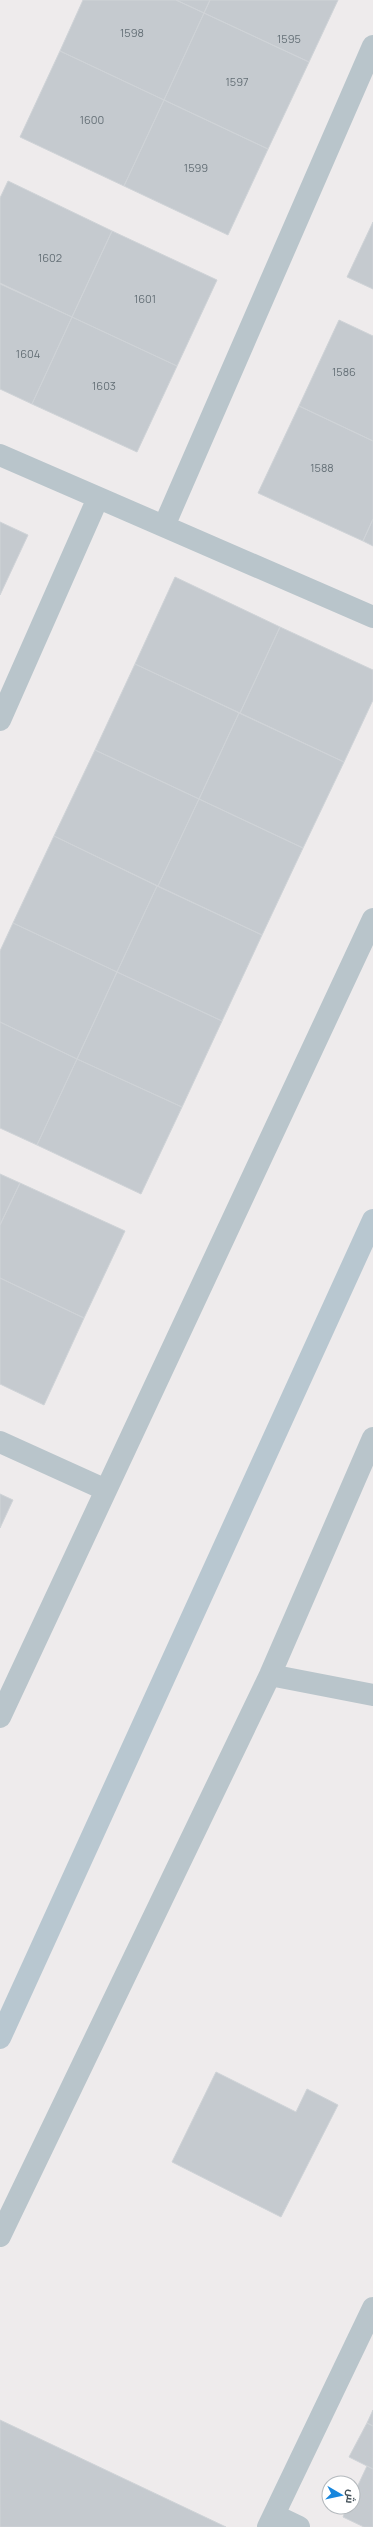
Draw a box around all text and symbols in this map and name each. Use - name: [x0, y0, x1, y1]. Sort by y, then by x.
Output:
- house number: 1598: [120, 25, 144, 40]
- house number: 1595: [277, 31, 301, 46]
- house number: 1597: [226, 74, 248, 89]
- house number: 1600: [80, 112, 104, 127]
- house number: 1599: [184, 160, 208, 175]
- house number: 1602: [38, 250, 62, 265]
- house number: 1601: [134, 291, 156, 306]
- house number: 1604: [16, 346, 40, 361]
- house number: 1586: [332, 364, 356, 379]
- house number: 1603: [92, 378, 116, 393]
- house number: 1588: [310, 460, 334, 475]
- north arrow: [321, 2475, 361, 2515]
- text: ش: [343, 2488, 360, 2505]

